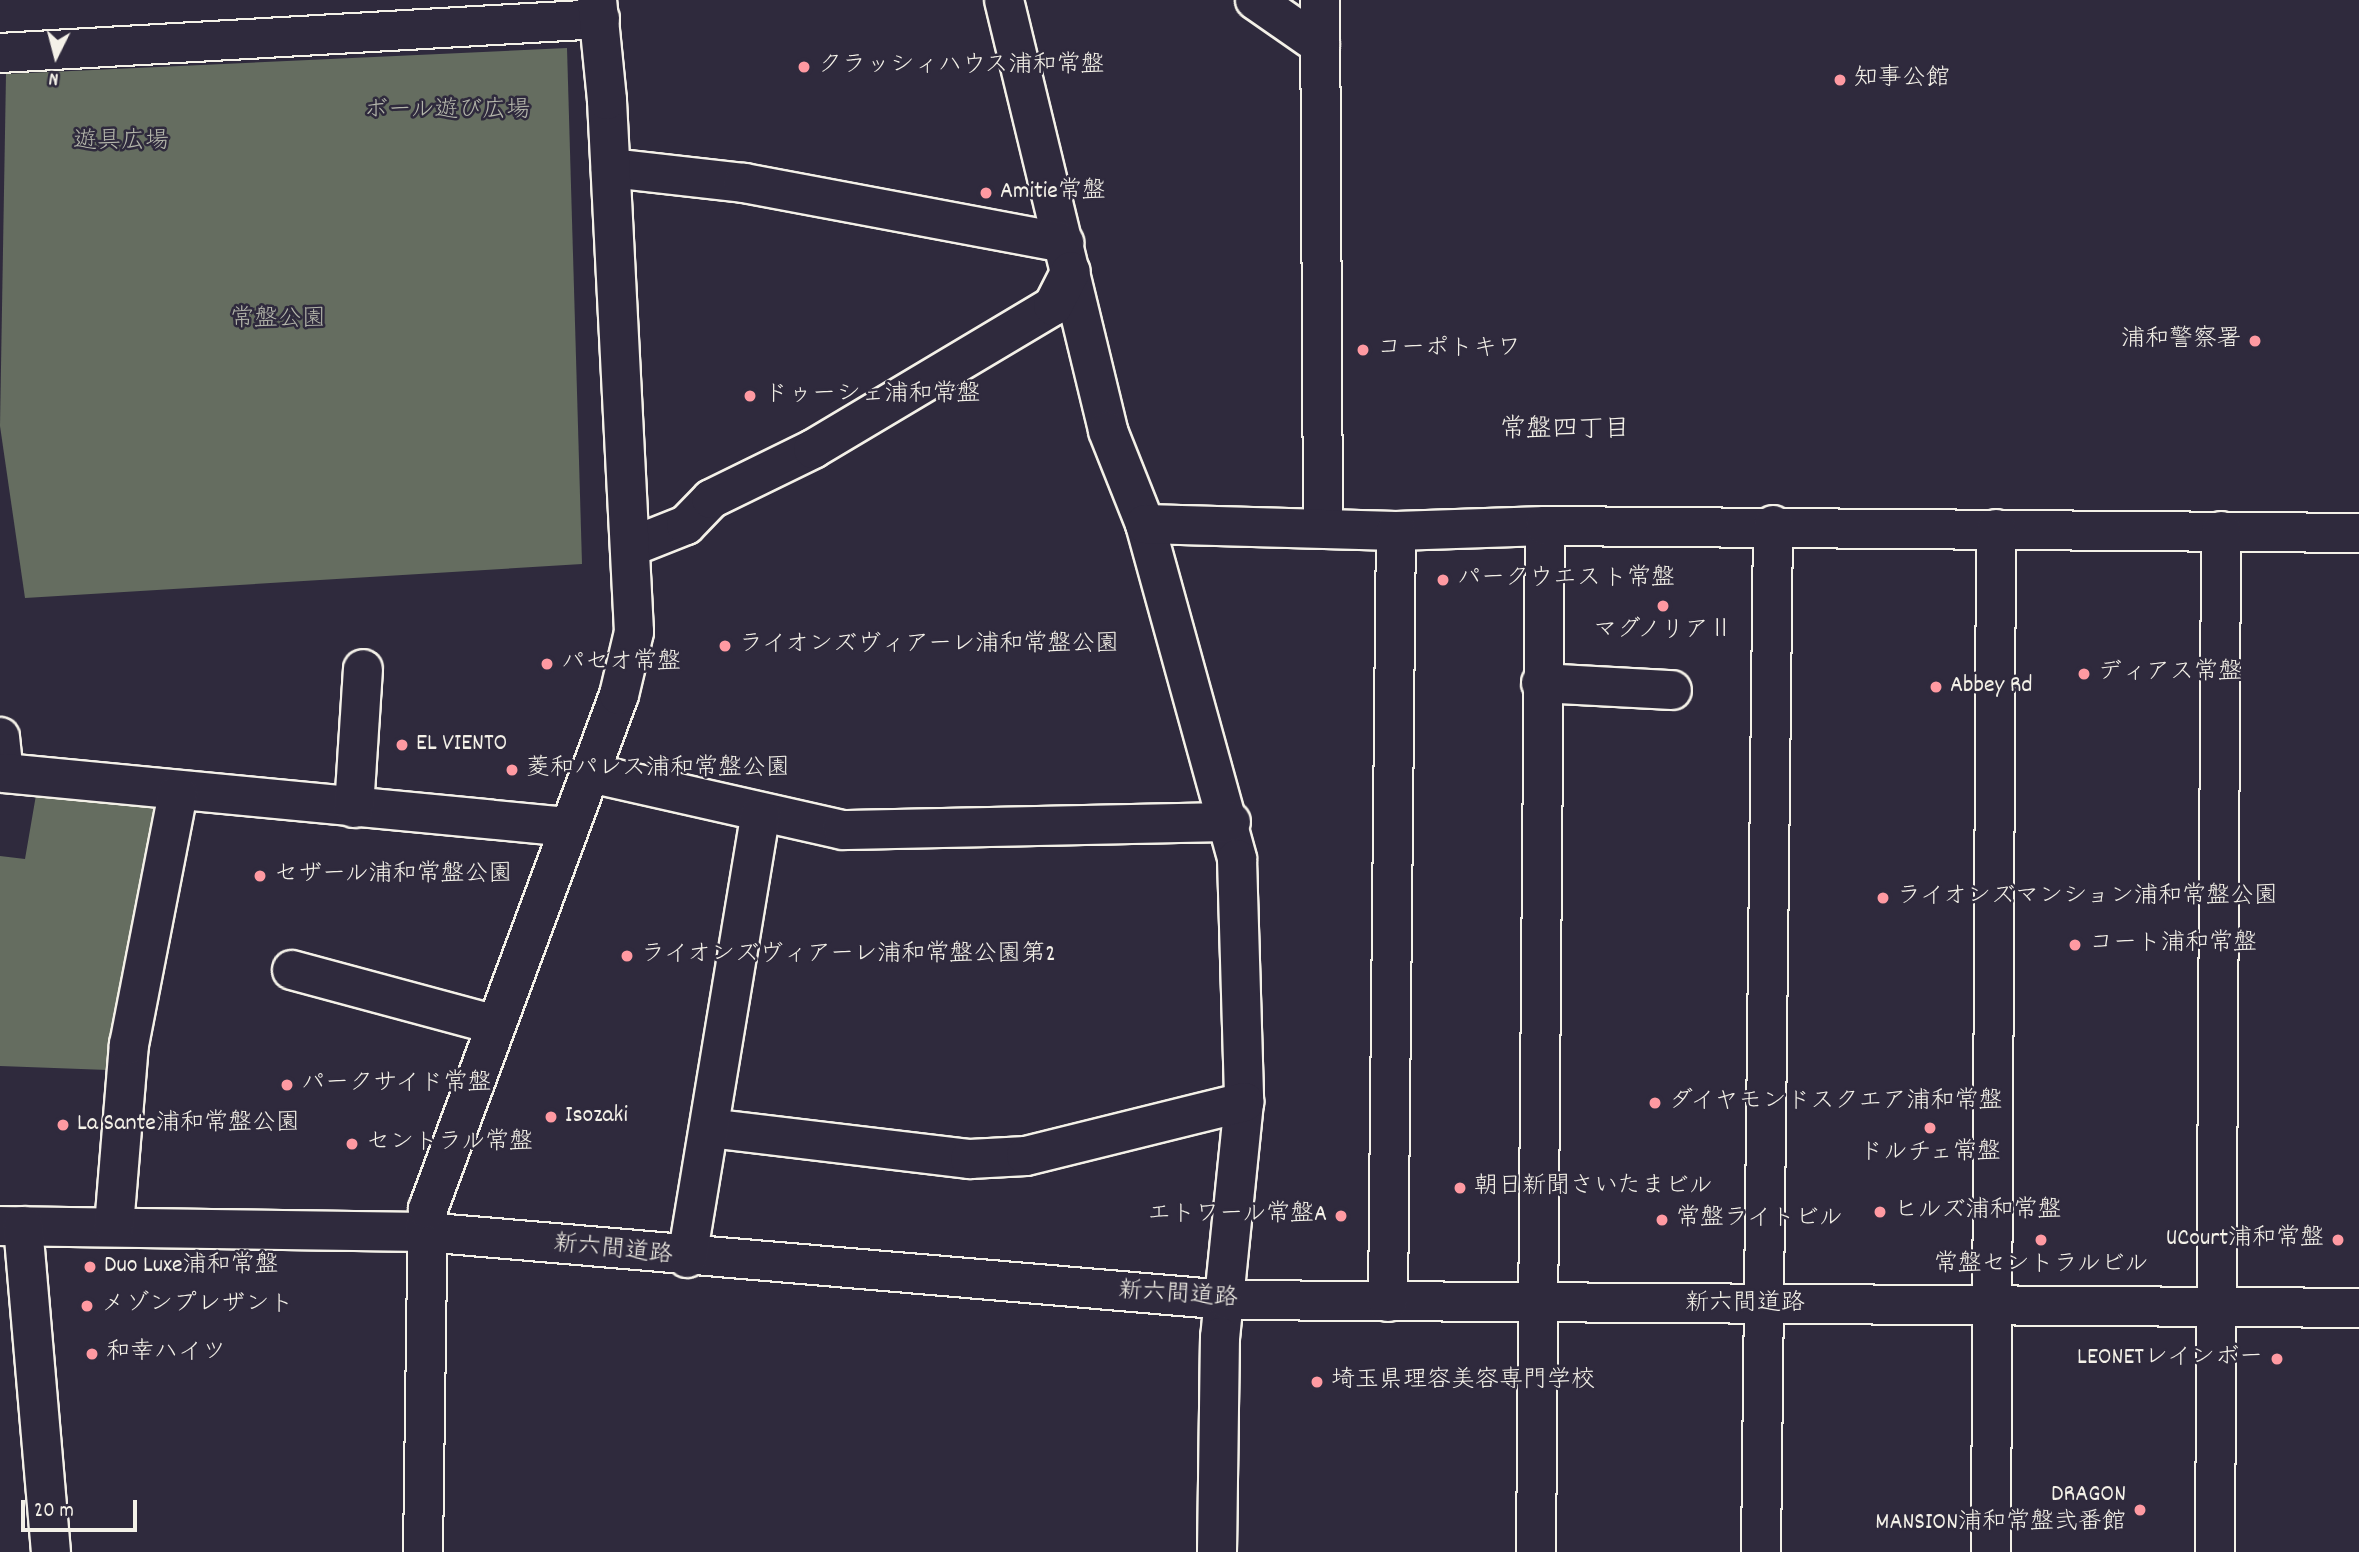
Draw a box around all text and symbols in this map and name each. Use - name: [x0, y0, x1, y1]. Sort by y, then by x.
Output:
- north arrow: [21, 21, 91, 91]
- place label: クラッシィハウス浦和常盤: [818, 53, 1106, 81]
- marker: クラッシィハウス浦和常盤: [796, 59, 812, 75]
- text: N: [48, 63, 60, 91]
- place label: 知事公館: [1854, 66, 1950, 94]
- marker: 知事公館: [1832, 72, 1848, 88]
- park label: ボール遊び広場: [363, 98, 531, 126]
- park label: 遊具広場: [73, 129, 169, 157]
- place label: Amitie常盤: [1000, 179, 1106, 207]
- marker: Amitie常盤: [978, 185, 994, 201]
- park label: 常盤公園: [230, 307, 326, 335]
- place label: 浦和警察署: [2121, 327, 2241, 355]
- marker: 浦和警察署: [2247, 333, 2263, 349]
- place label: コーポトキワ: [1377, 336, 1521, 364]
- marker: コーポトキワ: [1355, 342, 1371, 358]
- place label: ドゥーシェ浦和常盤: [764, 382, 980, 410]
- marker: ドゥーシェ浦和常盤: [742, 388, 758, 404]
- district label: 常盤四丁目: [1500, 415, 1630, 447]
- place label: パークウエスト常盤: [1457, 566, 1673, 594]
- marker: パークウエスト常盤: [1435, 572, 1451, 588]
- marker: マグノリアⅡ: [1655, 598, 1671, 614]
- place label: マグノリアⅡ: [1591, 618, 1735, 646]
- place label: ライオンズヴィアーレ浦和常盤公園: [739, 632, 1122, 660]
- marker: ライオンズヴィアーレ浦和常盤公園: [717, 638, 733, 654]
- place label: パセオ常盤: [561, 650, 681, 678]
- marker: パセオ常盤: [539, 656, 555, 672]
- place label: ディアス常盤: [2098, 660, 2242, 688]
- marker: ディアス常盤: [2076, 666, 2092, 682]
- place label: Abbey Rd: [1950, 673, 2033, 701]
- marker: Abbey Rd: [1928, 679, 1944, 695]
- place label: EL VIENTO: [416, 731, 507, 759]
- marker: EL VIENTO: [394, 737, 410, 753]
- place label: 菱和パレス浦和常盤公園: [526, 756, 790, 784]
- marker: 菱和パレス浦和常盤公園: [504, 762, 520, 778]
- place label: セザール浦和常盤公園: [274, 862, 514, 890]
- marker: セザール浦和常盤公園: [252, 868, 268, 884]
- place label: ライオンズマンション浦和常盤公園: [1897, 884, 2281, 912]
- marker: ライオンズマンション浦和常盤公園: [1875, 890, 1891, 906]
- place label: コート浦和常盤: [2089, 931, 2257, 959]
- marker: コート浦和常盤: [2067, 937, 2083, 953]
- place label: ライオンズヴィアーレ浦和常盤公園第2: [641, 942, 1059, 970]
- marker: ライオンズヴィアーレ浦和常盤公園第2: [619, 948, 635, 964]
- place label: パークサイド常盤: [301, 1071, 493, 1099]
- marker: パークサイド常盤: [279, 1077, 295, 1093]
- place label: ダイヤモンドスクエア浦和常盤: [1669, 1089, 2005, 1117]
- marker: ダイヤモンドスクエア浦和常盤: [1647, 1095, 1663, 1111]
- place label: Isozaki: [565, 1103, 628, 1131]
- marker: Isozaki: [543, 1109, 559, 1125]
- place label: La Sante浦和常盤公園: [77, 1111, 300, 1139]
- marker: La Sante浦和常盤公園: [55, 1117, 71, 1133]
- marker: ドルチェ常盤: [1922, 1120, 1938, 1136]
- place label: セントラル常盤: [366, 1130, 534, 1158]
- marker: セントラル常盤: [344, 1136, 360, 1152]
- place label: ドルチェ常盤: [1858, 1140, 2002, 1168]
- place label: 朝日新聞さいたまビル: [1474, 1174, 1714, 1202]
- marker: 朝日新聞さいたまビル: [1452, 1180, 1468, 1196]
- place label: ヒルズ浦和常盤: [1894, 1198, 2062, 1226]
- place label: エトワール常盤A: [1146, 1202, 1327, 1230]
- marker: ヒルズ浦和常盤: [1872, 1204, 1888, 1220]
- place label: 常盤ライトビル: [1676, 1206, 1844, 1234]
- marker: エトワール常盤A: [1333, 1208, 1349, 1224]
- marker: 常盤ライトビル: [1654, 1212, 1670, 1228]
- place label: UCourt浦和常盤: [2166, 1226, 2324, 1254]
- street label: 新六間道路: [552, 1230, 674, 1272]
- marker: 常盤セントラルビル: [2033, 1232, 2049, 1248]
- marker: UCourt浦和常盤: [2330, 1232, 2346, 1248]
- place label: 常盤セントラルビル: [1933, 1252, 2149, 1280]
- place label: Duo Luxe浦和常盤: [104, 1253, 279, 1281]
- marker: Duo Luxe浦和常盤: [82, 1259, 98, 1275]
- street label: 新六間道路: [1117, 1277, 1239, 1315]
- street label: 新六間道路: [1685, 1291, 1805, 1319]
- place label: メゾンプレザント: [101, 1292, 293, 1320]
- marker: メゾンプレザント: [79, 1298, 95, 1314]
- place label: 和幸ハイツ: [106, 1340, 226, 1368]
- place label: LEONETレインボー: [2076, 1345, 2263, 1373]
- marker: 和幸ハイツ: [84, 1346, 100, 1362]
- marker: LEONETレインボー: [2269, 1351, 2285, 1367]
- place label: 埼玉県理容美容専門学校: [1331, 1368, 1595, 1396]
- marker: 埼玉県理容美容専門学校: [1309, 1374, 1325, 1390]
- place label: DRAGON MANSION浦和常盤弐番館: [1875, 1482, 2126, 1538]
- scale bar: [24, 1486, 140, 1530]
- text: 20 m: [34, 1497, 74, 1527]
- marker: DRAGON MANSION浦和常盤弐番館: [2132, 1502, 2148, 1518]

